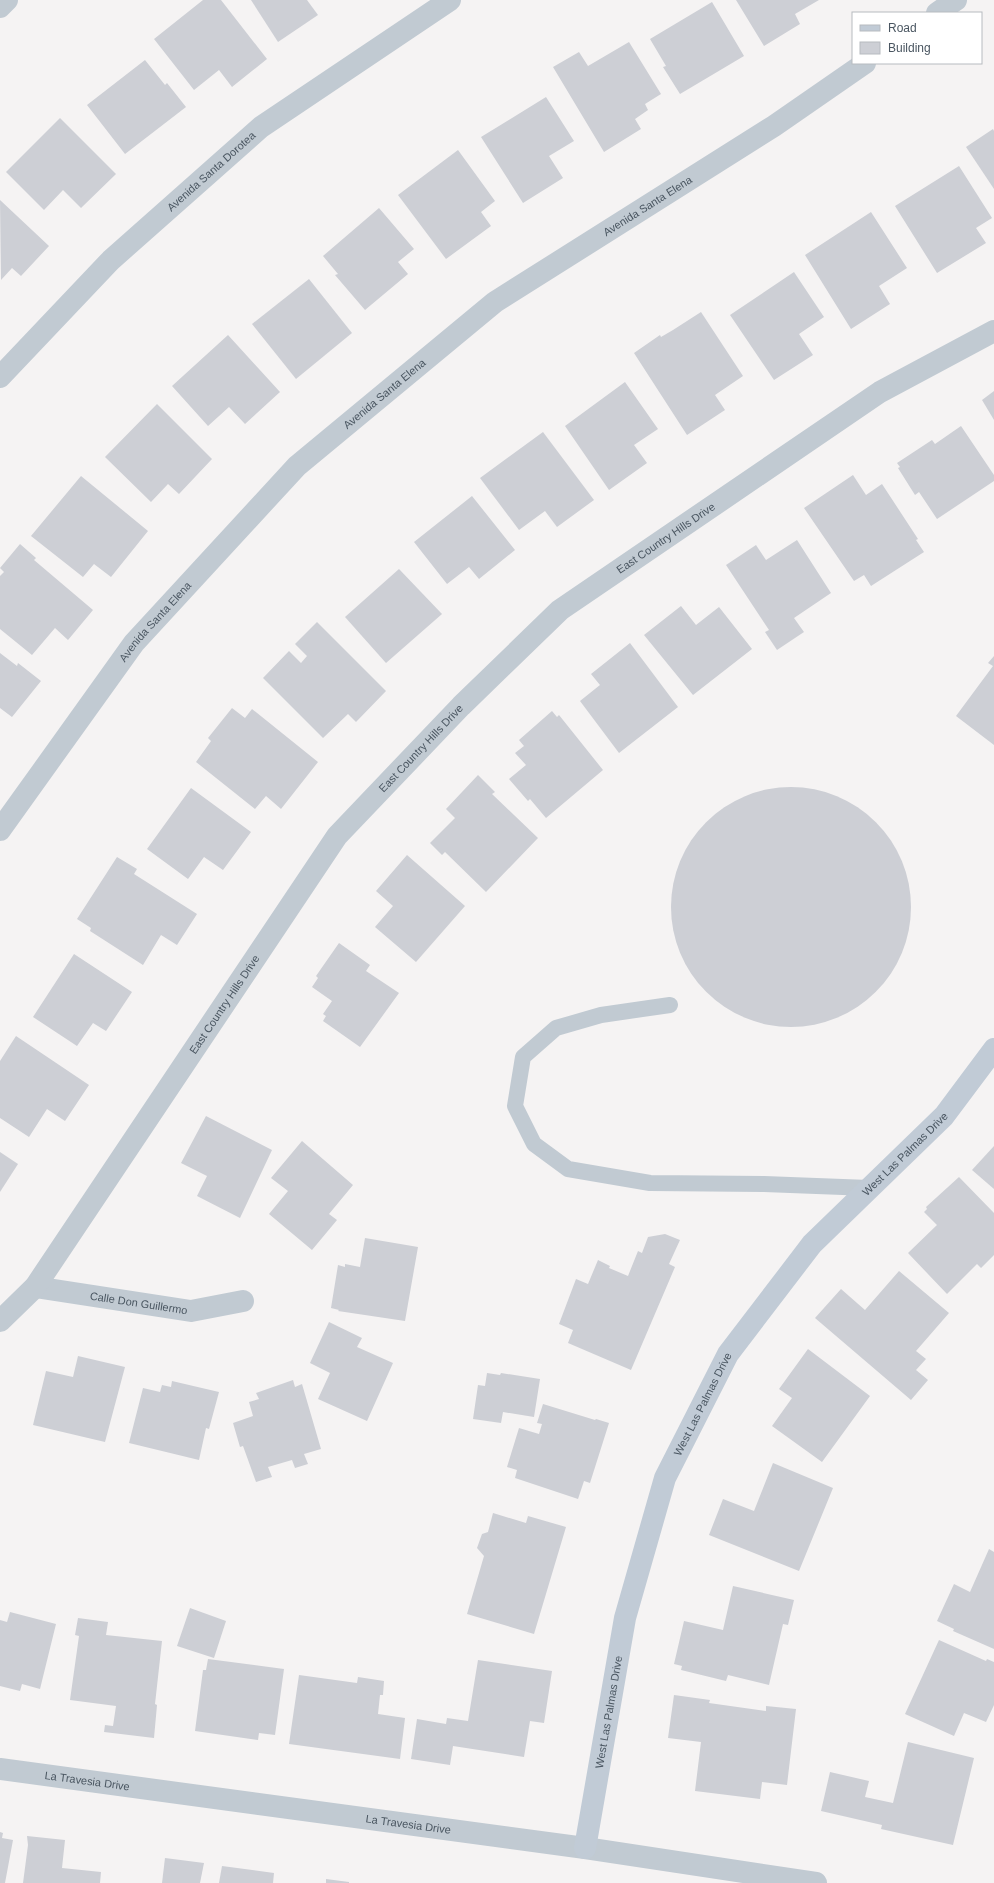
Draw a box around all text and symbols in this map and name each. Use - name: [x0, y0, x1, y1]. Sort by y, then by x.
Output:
- legend: [852, 12, 982, 64]
- text: Road: [888, 21, 917, 35]
- text: Building: [888, 41, 931, 55]
- street label: Avenida Santa Dorotea: [165, 129, 258, 213]
- street label: Avenida Santa Elena: [601, 173, 695, 238]
- street label: Avenida Santa Elena: [341, 356, 428, 431]
- street label: East Country Hills Drive: [614, 500, 717, 576]
- street label: Avenida Santa Elena: [117, 579, 194, 664]
- street label: East Country Hills Drive: [376, 702, 465, 794]
- street label: East Country Hills Drive: [187, 953, 262, 1056]
- street label: West Las Palmas Drive: [860, 1110, 950, 1198]
- street label: Calle Don Guillermo: [89, 1290, 188, 1316]
- street label: West Las Palmas Drive: [671, 1350, 734, 1458]
- street label: West Las Palmas Drive: [593, 1655, 624, 1769]
- street label: La Travesia Drive: [44, 1769, 130, 1792]
- street label: La Travesia Drive: [365, 1812, 452, 1836]

